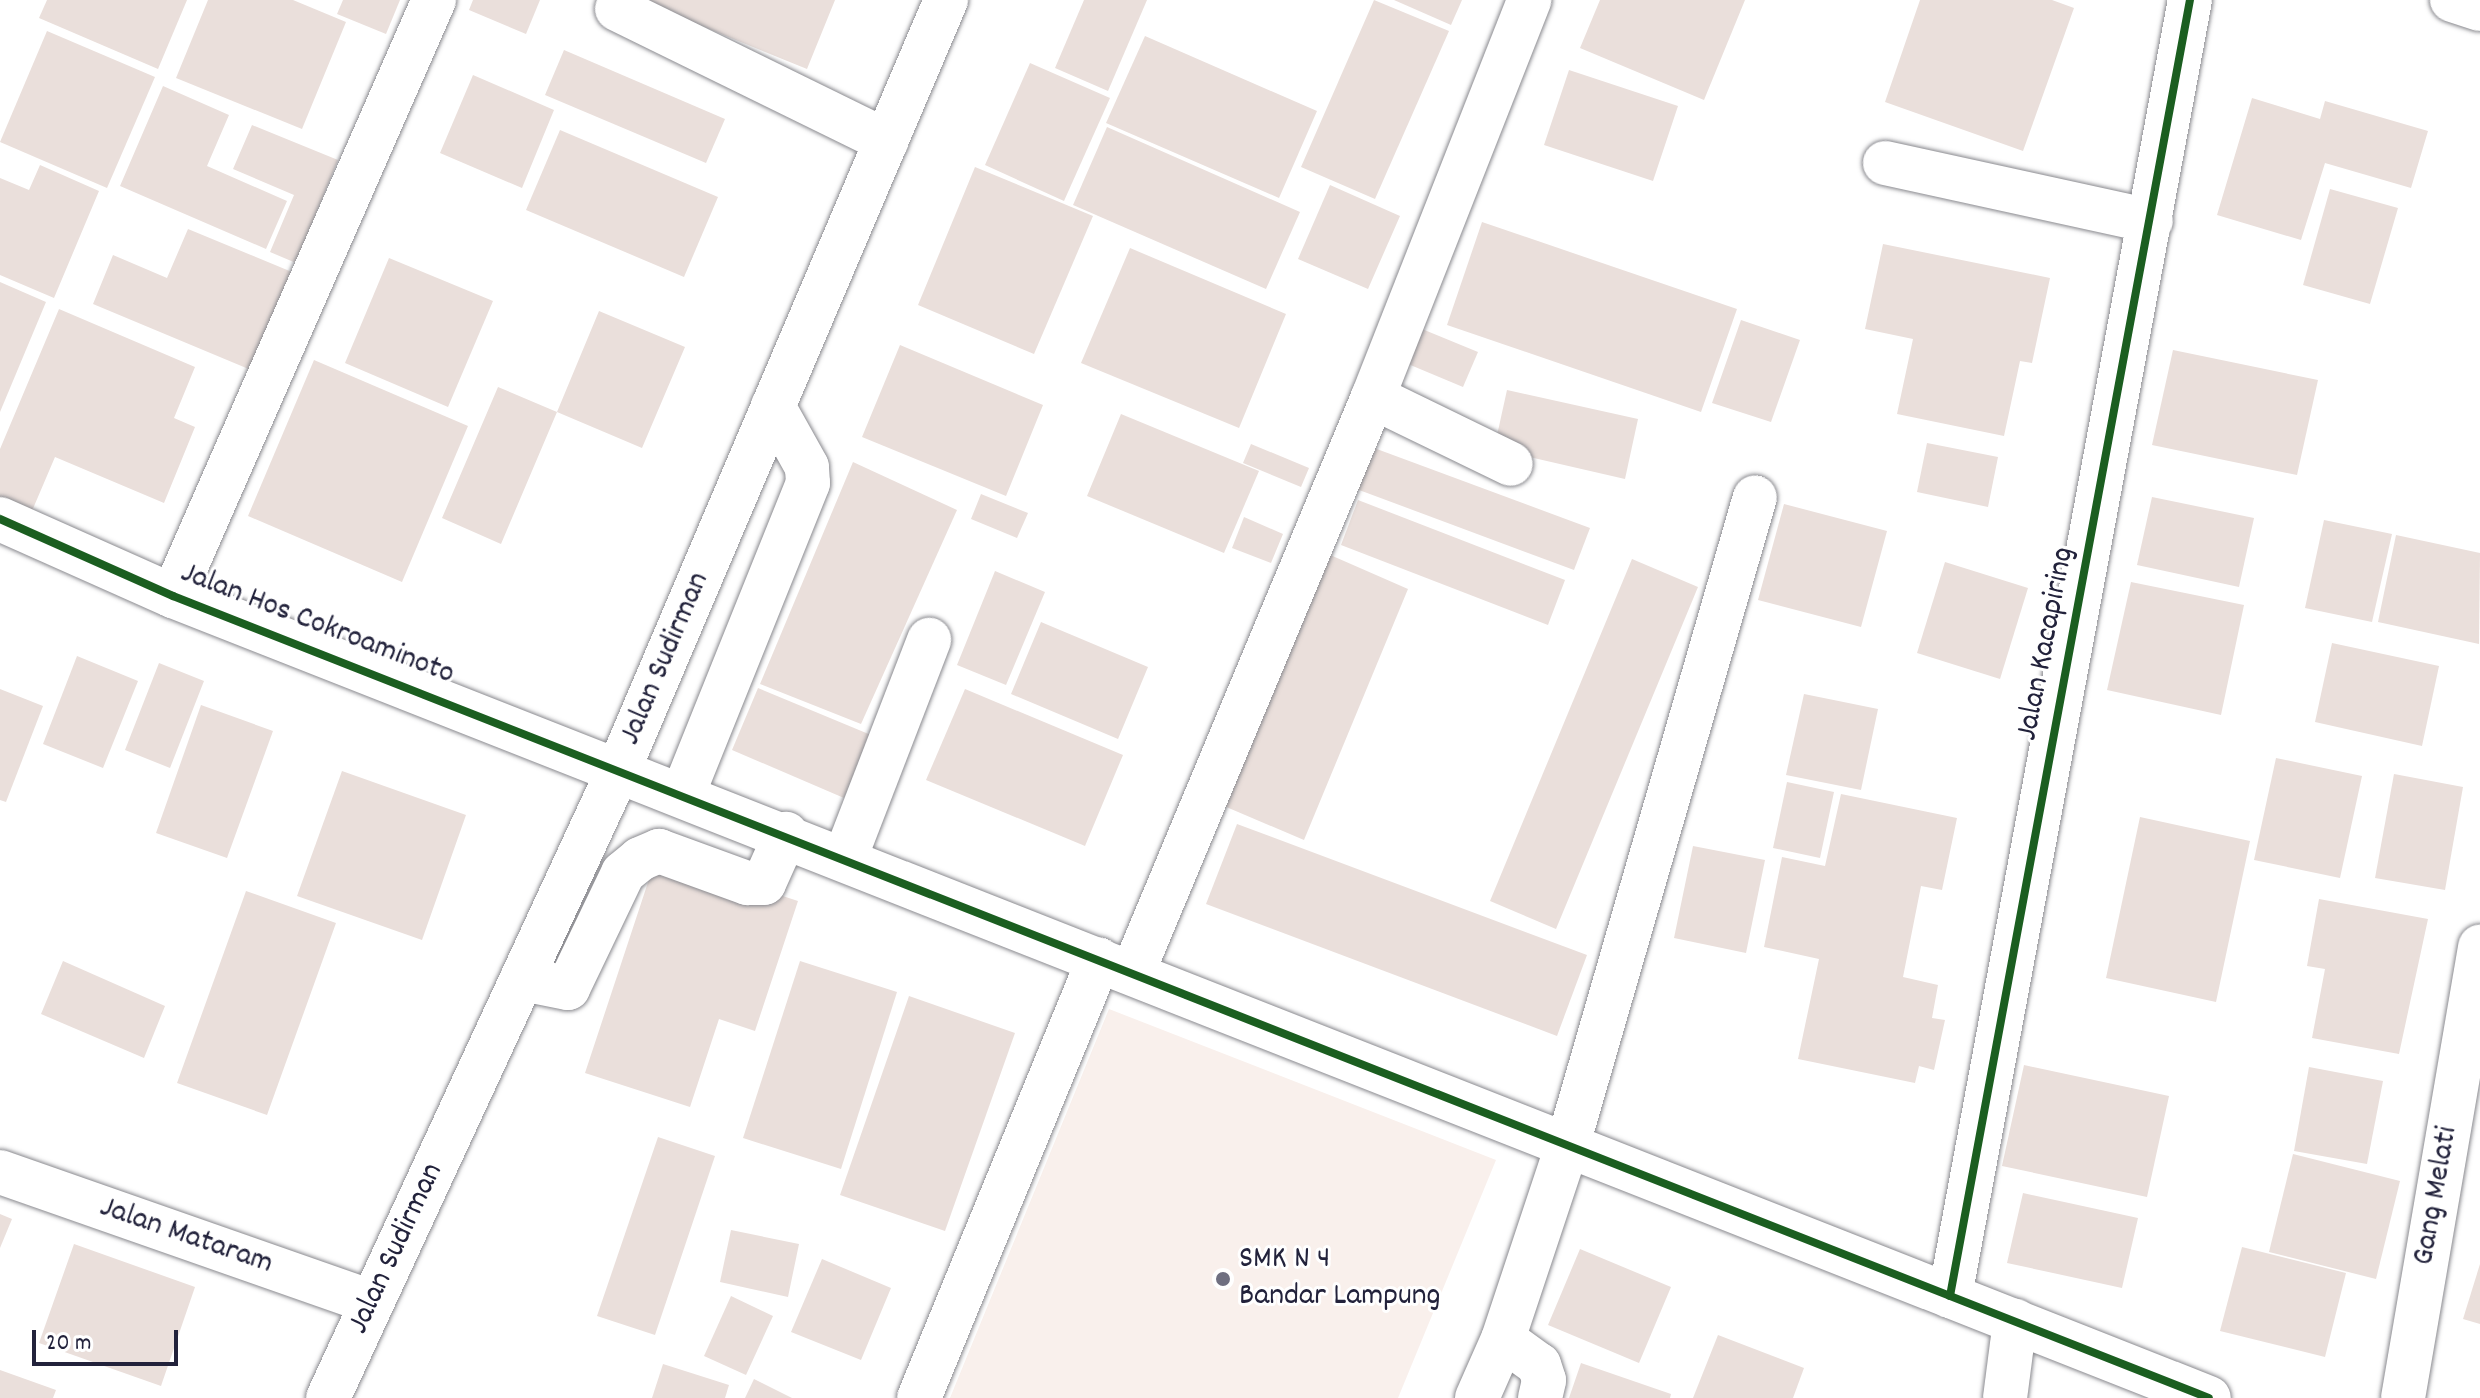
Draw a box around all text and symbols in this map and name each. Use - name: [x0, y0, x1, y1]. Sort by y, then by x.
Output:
- street label: Jalan Kacapiring: [2009, 544, 2085, 744]
- street label: Jalan Hos Cokroaminoto: [175, 555, 459, 695]
- street label: Jalan Sudirman: [612, 567, 720, 751]
- street label: Gang Melati: [2406, 1124, 2468, 1268]
- street label: Jalan Sudirman: [341, 1158, 453, 1340]
- street label: Jalan Mataram: [94, 1189, 278, 1285]
- place label: SMK N 4 Bandar Lampung: [1239, 1242, 1441, 1317]
- marker: SMK N 4 Bandar Lampung: [1214, 1270, 1232, 1288]
- scale bar: [36, 1314, 182, 1364]
- text: 20 m: [46, 1327, 92, 1361]

